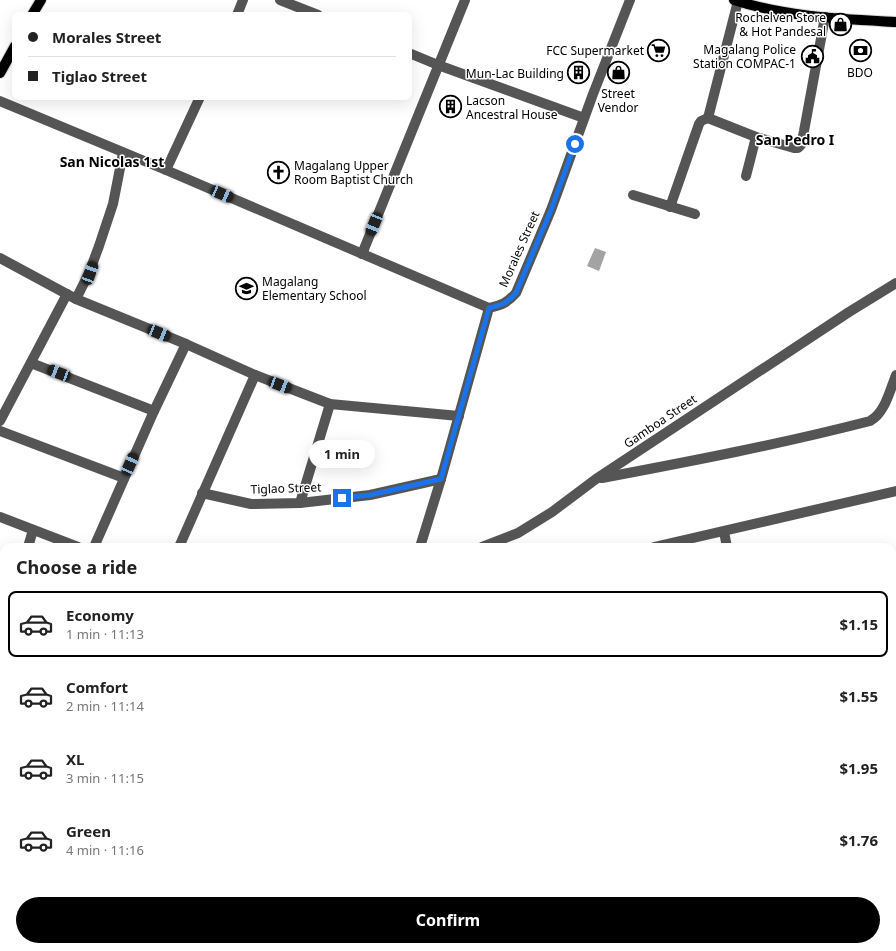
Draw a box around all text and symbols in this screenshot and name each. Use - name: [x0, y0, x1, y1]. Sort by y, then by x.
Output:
- place label: Rochelven Store & Hot Pandesal: [735, 9, 826, 40]
- shop icon: Rochelven Store & Hot Pandesal: [828, 11, 854, 37]
- text: Morales Street: [52, 27, 161, 47]
- supermarket icon: FCC Supermarket: [646, 37, 672, 63]
- bank icon: BDO: [847, 38, 873, 64]
- place label: Magalang Police Station COMPAC-1: [693, 41, 796, 72]
- place label: FCC Supermarket: [546, 42, 645, 59]
- public building icon: Magalang Police Station COMPAC-1: [799, 43, 825, 69]
- shop icon: Street Vendor: [605, 59, 631, 85]
- building icon: Mun-Lac Building: [566, 60, 592, 86]
- place label: BDO: [847, 64, 873, 81]
- place label: Mun-Lac Building: [466, 65, 564, 82]
- text: Tiglao Street: [52, 66, 147, 86]
- place label: Street Vendor: [598, 85, 638, 116]
- place label: Lacson Ancestral House: [466, 92, 558, 123]
- building icon: Lacson Ancestral House: [437, 94, 463, 120]
- district label: San Pedro I: [756, 130, 834, 149]
- route start: [566, 135, 584, 153]
- district label: San Nicolas 1st: [60, 152, 164, 171]
- place label: Magalang Upper Room Baptist Church: [294, 157, 413, 188]
- church icon: Magalang Upper Room Baptist Church: [266, 159, 292, 185]
- car: [209, 184, 235, 204]
- street label: Morales Street: [495, 208, 544, 290]
- car: [364, 211, 384, 237]
- car: [80, 260, 100, 286]
- place label: Magalang Elementary School: [262, 273, 367, 304]
- school or university icon: Magalang Elementary School: [233, 275, 259, 301]
- car: [146, 323, 172, 343]
- car: [46, 363, 72, 383]
- car: [267, 375, 293, 395]
- street label: Gamboa Street: [620, 390, 700, 452]
- callout: 1 min: [309, 440, 375, 468]
- text: 1 min: [324, 445, 360, 463]
- car: [120, 451, 140, 477]
- street label: Tiglao Street: [250, 478, 322, 498]
- route end: [333, 489, 351, 507]
- text: Choose a ride: [16, 555, 137, 579]
- text: Economy: [66, 605, 134, 625]
- icon: car: [18, 606, 54, 642]
- text: $1.15: [839, 614, 878, 634]
- text: 1 min · 11:13: [66, 625, 144, 643]
- text: Comfort: [66, 677, 128, 697]
- icon: car: [18, 678, 54, 714]
- text: $1.55: [839, 686, 878, 706]
- text: 2 min · 11:14: [66, 697, 144, 715]
- text: XL: [66, 749, 84, 769]
- icon: car: [18, 750, 54, 786]
- text: $1.95: [839, 758, 878, 778]
- text: 3 min · 11:15: [66, 769, 144, 787]
- text: Green: [66, 821, 111, 841]
- icon: car: [18, 822, 54, 858]
- text: $1.76: [839, 830, 878, 850]
- text: 4 min · 11:16: [66, 841, 144, 859]
- button: Confirm: [16, 897, 880, 943]

